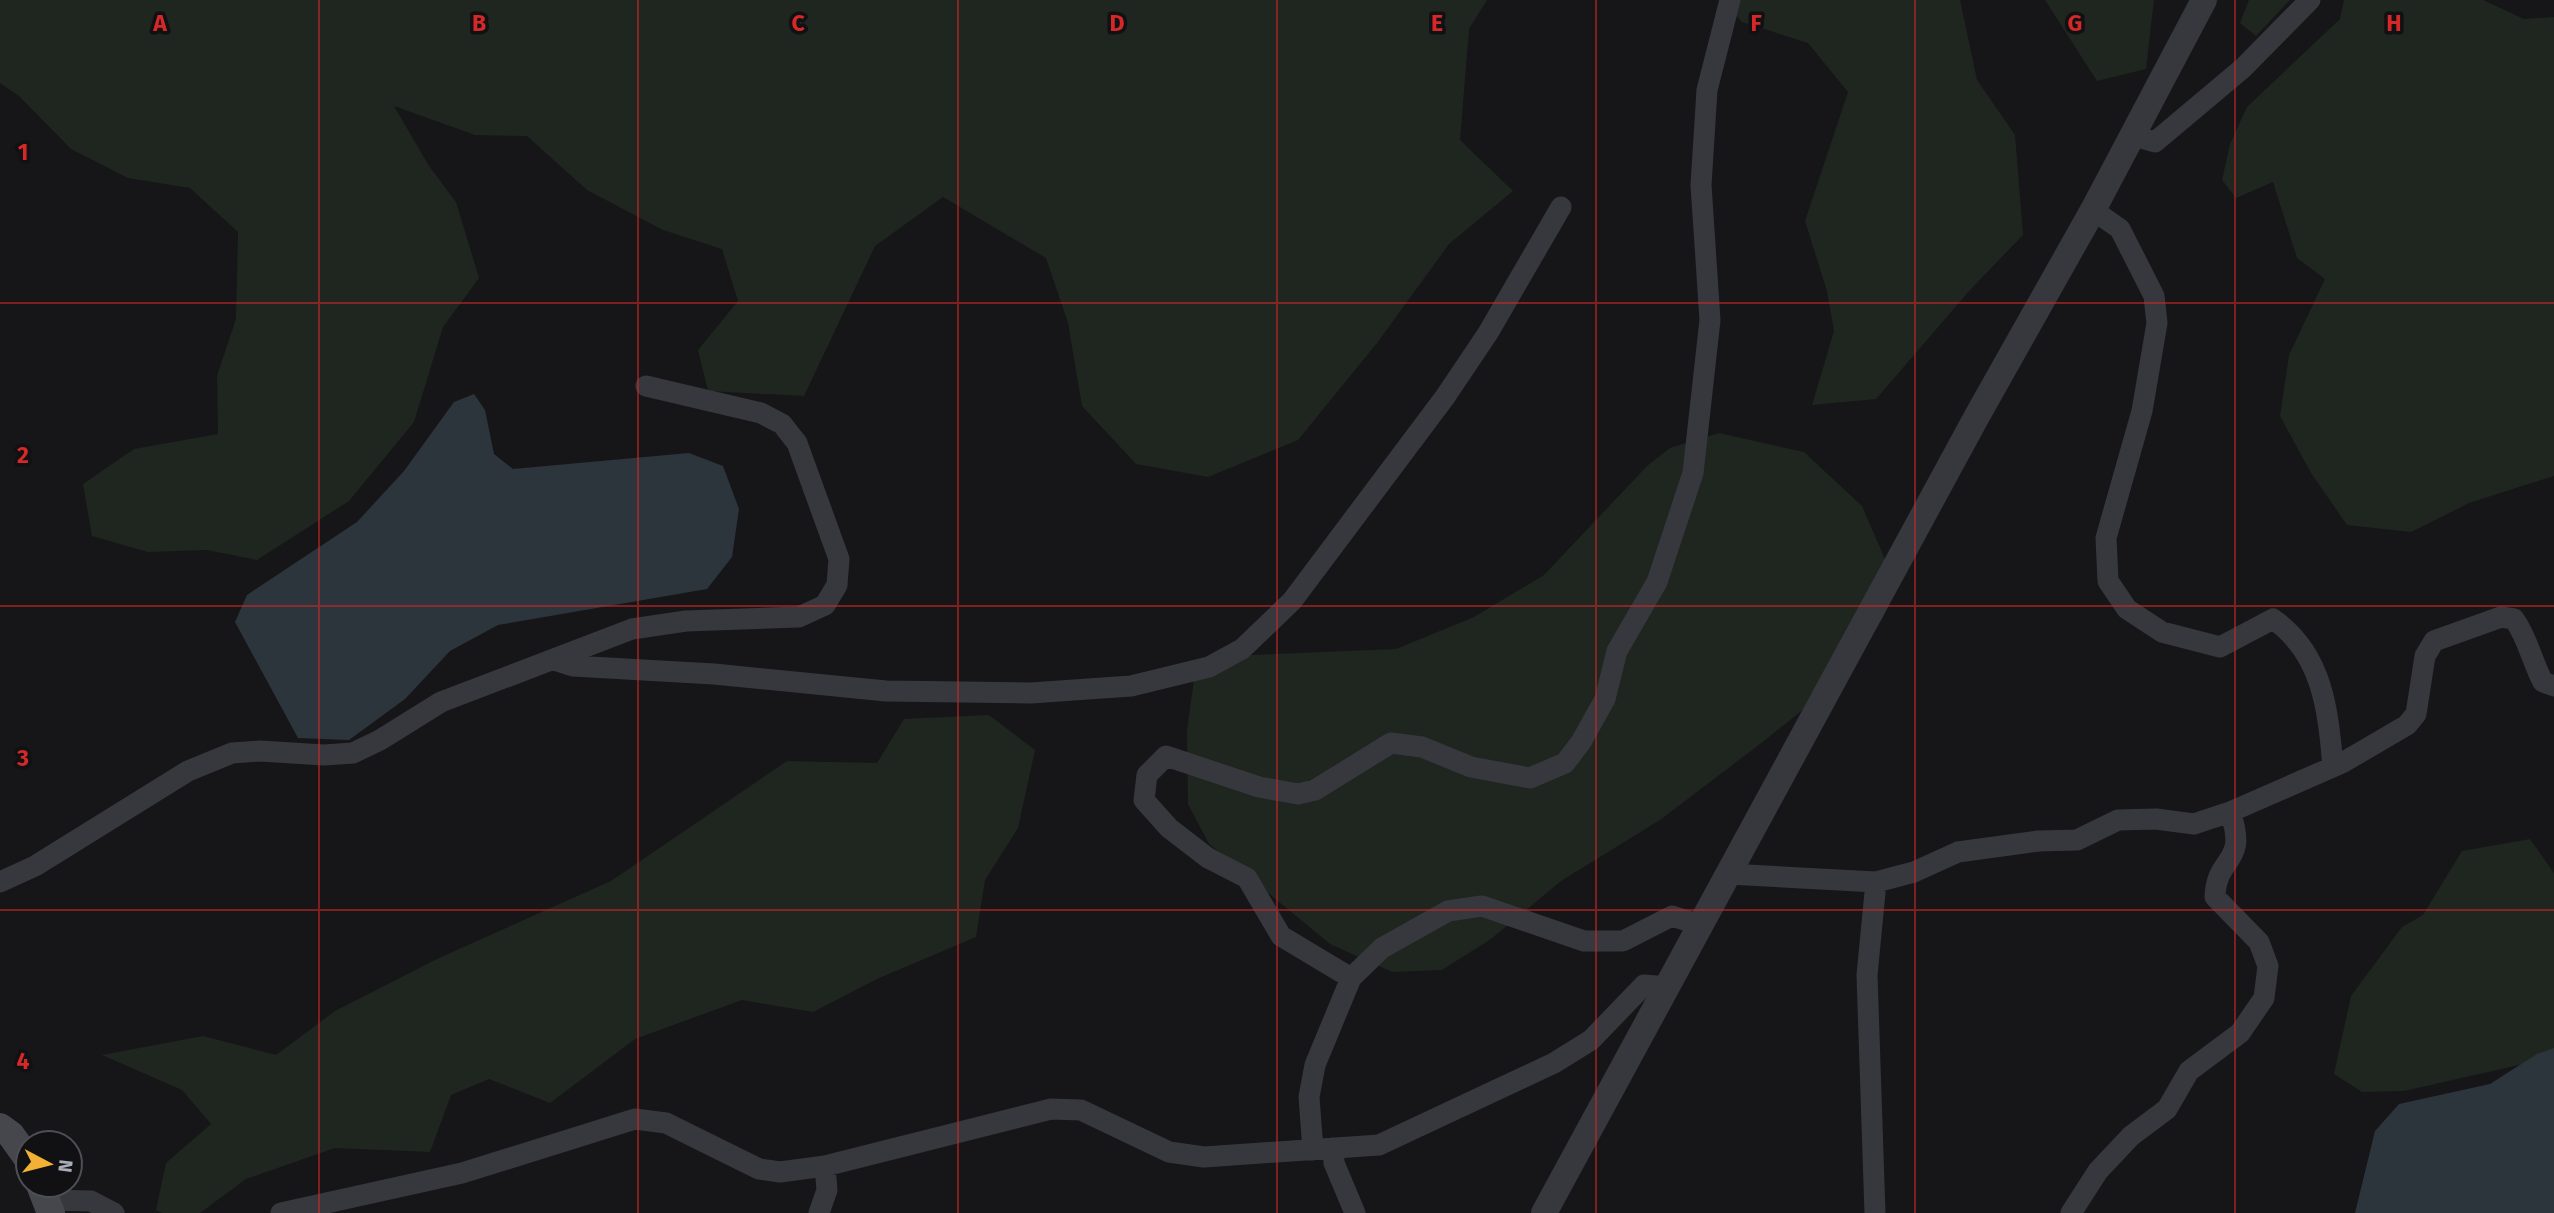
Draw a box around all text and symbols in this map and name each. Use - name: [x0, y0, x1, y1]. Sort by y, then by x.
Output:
- text: A: [152, 9, 167, 37]
- text: B: [472, 9, 486, 37]
- text: C: [791, 9, 805, 37]
- text: D: [1110, 9, 1125, 37]
- text: E: [1431, 9, 1443, 37]
- text: F: [1750, 9, 1762, 37]
- text: G: [2068, 9, 2082, 37]
- text: H: [2386, 9, 2402, 37]
- text: 1: [18, 138, 28, 166]
- text: 2: [17, 441, 29, 469]
- text: 3: [16, 744, 29, 772]
- text: 4: [17, 1047, 30, 1075]
- north arrow: [14, 1129, 84, 1199]
- text: N: [53, 1158, 78, 1174]

